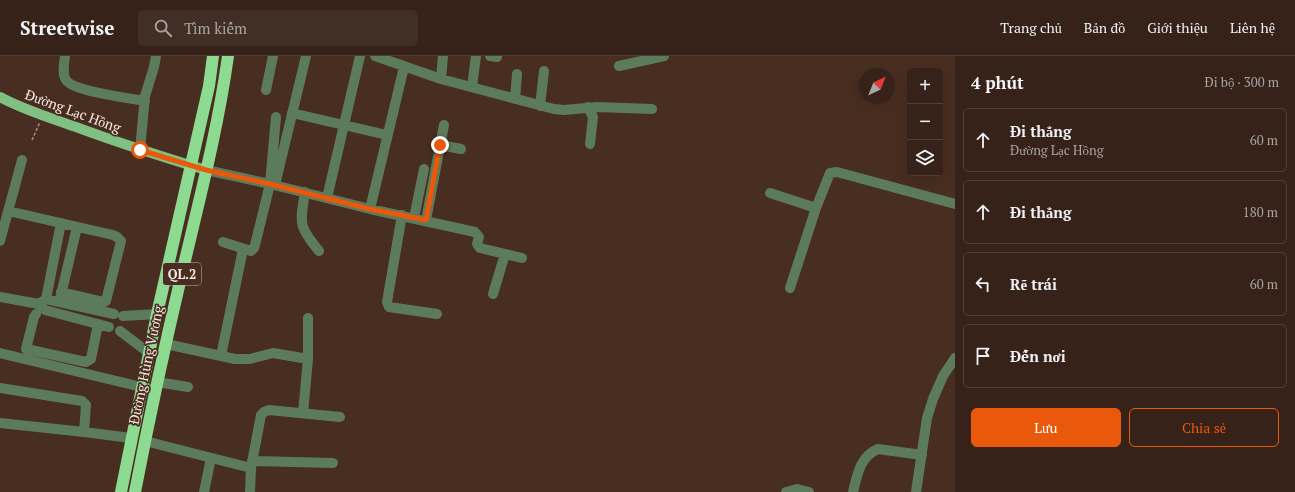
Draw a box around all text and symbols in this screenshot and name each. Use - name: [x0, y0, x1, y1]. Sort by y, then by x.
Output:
- search box: [138, 10, 418, 46]
- text: Streetwise: [20, 15, 114, 40]
- icon: search: [152, 17, 174, 39]
- text: Tìm kiếm: [184, 18, 247, 38]
- text: Trang chủ: [1000, 18, 1062, 37]
- text: Bản đồ: [1084, 18, 1125, 37]
- text: Giới thiệu: [1147, 18, 1208, 37]
- text: Liên hệ: [1230, 18, 1275, 37]
- north arrow: [859, 68, 895, 104]
- map controls: [907, 68, 943, 176]
- button: +: [907, 68, 943, 104]
- text: 4 phút: [971, 71, 1024, 94]
- text: Đi bộ · 300 m: [1205, 73, 1279, 91]
- street label: Đường Lạc Hồng: [23, 84, 124, 137]
- button: −: [907, 104, 943, 140]
- text: Đi thẳng: [1010, 121, 1071, 141]
- icon: ahead: [972, 129, 994, 151]
- text: 60 m: [1250, 131, 1278, 149]
- route end: [431, 136, 449, 154]
- button: layers: [907, 140, 943, 176]
- route start: [131, 141, 149, 159]
- text: Đường Lạc Hồng: [1010, 141, 1104, 159]
- icon: ahead: [972, 201, 994, 223]
- text: Đi thẳng: [1010, 202, 1071, 222]
- text: 180 m: [1243, 203, 1278, 221]
- road number: QL.2: [163, 263, 201, 285]
- icon: left: [972, 273, 994, 295]
- text: Rẽ trái: [1010, 274, 1057, 294]
- text: 60 m: [1250, 275, 1278, 293]
- street label: Đường Hùng Vương: [124, 303, 168, 426]
- icon: arrive: [972, 345, 994, 367]
- text: Đến nơi: [1010, 346, 1066, 366]
- button: Lưu: [971, 408, 1121, 447]
- button: Chia sẻ: [1129, 408, 1279, 447]

